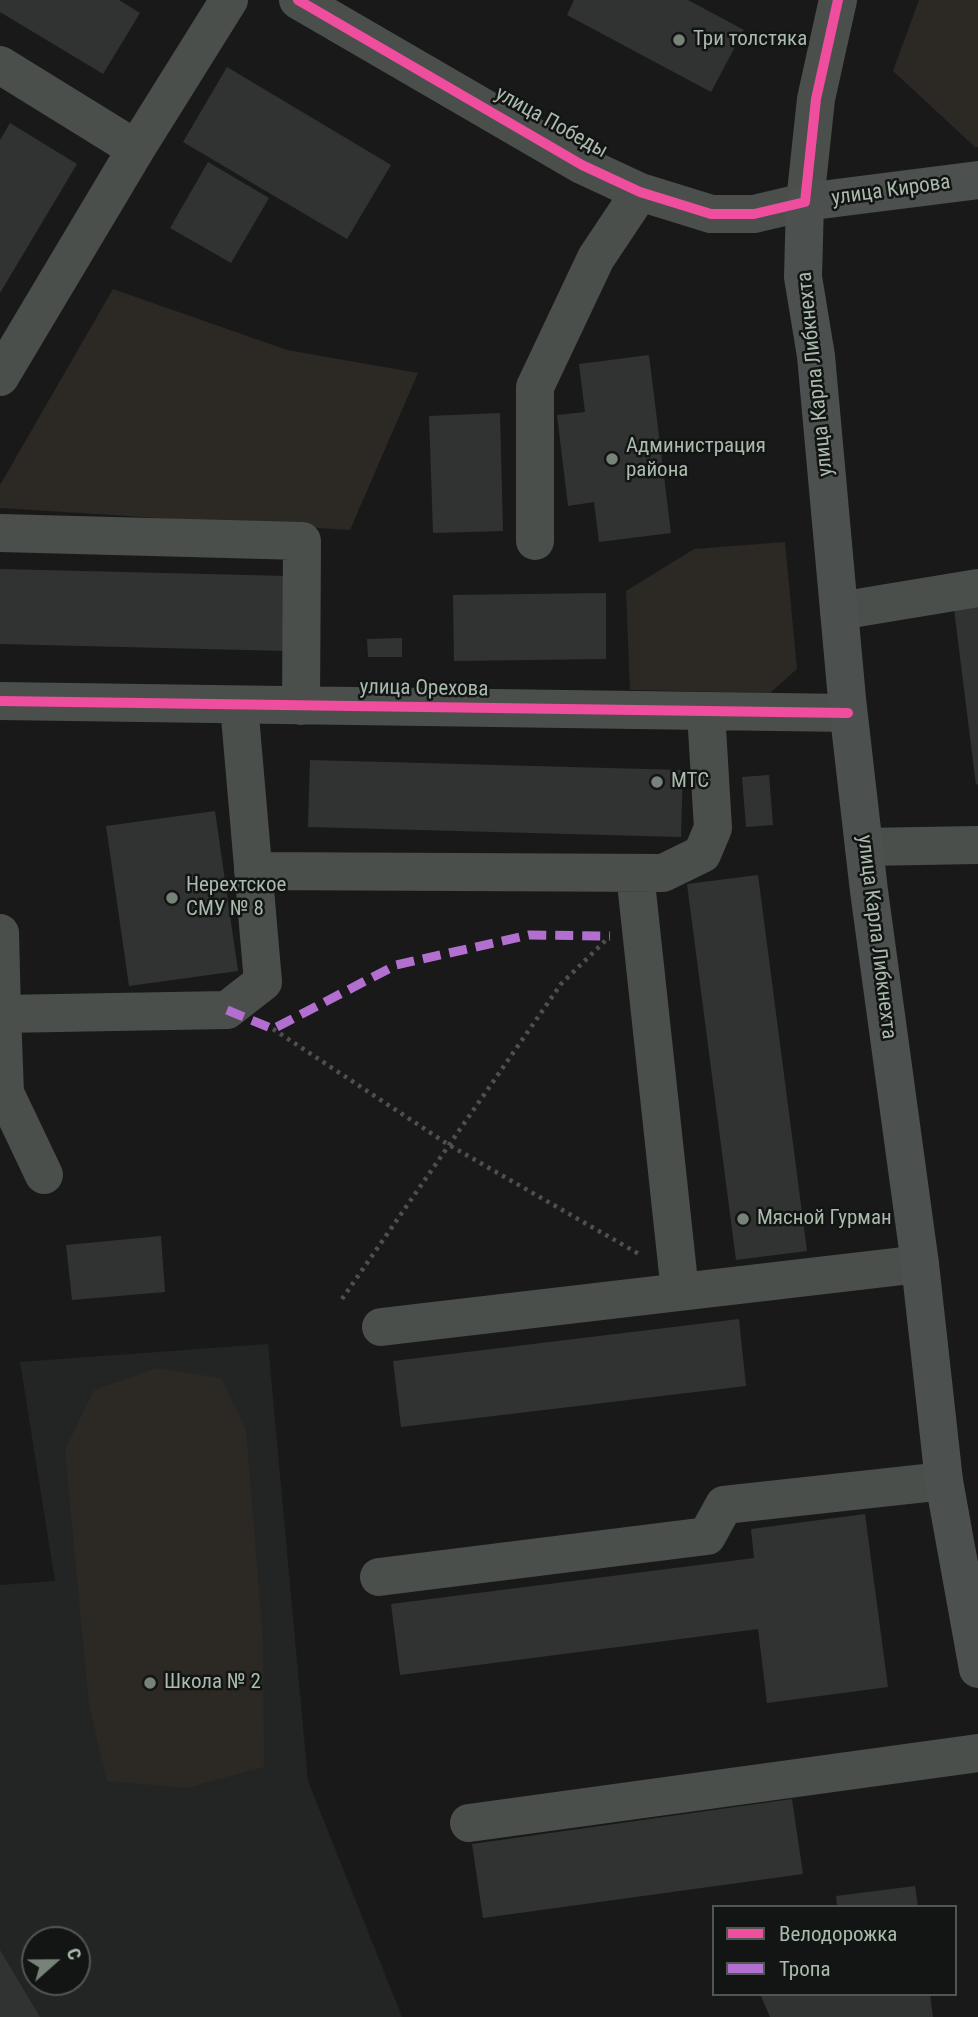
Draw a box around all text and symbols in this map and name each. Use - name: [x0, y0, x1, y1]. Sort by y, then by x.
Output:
- place label: Три толстяка: [693, 27, 807, 53]
- marker: Три толстяка: [671, 32, 687, 48]
- street label: улица Победы: [490, 82, 612, 164]
- street label: улица Кирова: [830, 170, 952, 212]
- street label: улица Карла Либкнехта: [793, 270, 839, 478]
- place label: Администрация района: [626, 434, 766, 484]
- marker: Администрация района: [604, 451, 620, 467]
- street label: улица Орехова: [359, 675, 489, 703]
- place label: МТС: [671, 769, 709, 795]
- marker: МТС: [649, 774, 665, 790]
- street label: улица Карла Либкнехта: [851, 833, 901, 1041]
- place label: Нерехтское СМУ № 8: [186, 873, 286, 923]
- marker: Нерехтское СМУ № 8: [164, 890, 180, 906]
- place label: Мясной Гурман: [757, 1206, 892, 1232]
- marker: Мясной Гурман: [735, 1211, 751, 1227]
- place label: Школа № 2: [164, 1670, 261, 1696]
- marker: Школа № 2: [142, 1675, 158, 1691]
- legend: [712, 1905, 957, 1996]
- text: Велодорожка: [779, 1922, 897, 1946]
- north arrow: [21, 1926, 91, 1996]
- text: С: [62, 1945, 87, 1963]
- text: Тропа: [779, 1957, 830, 1981]

